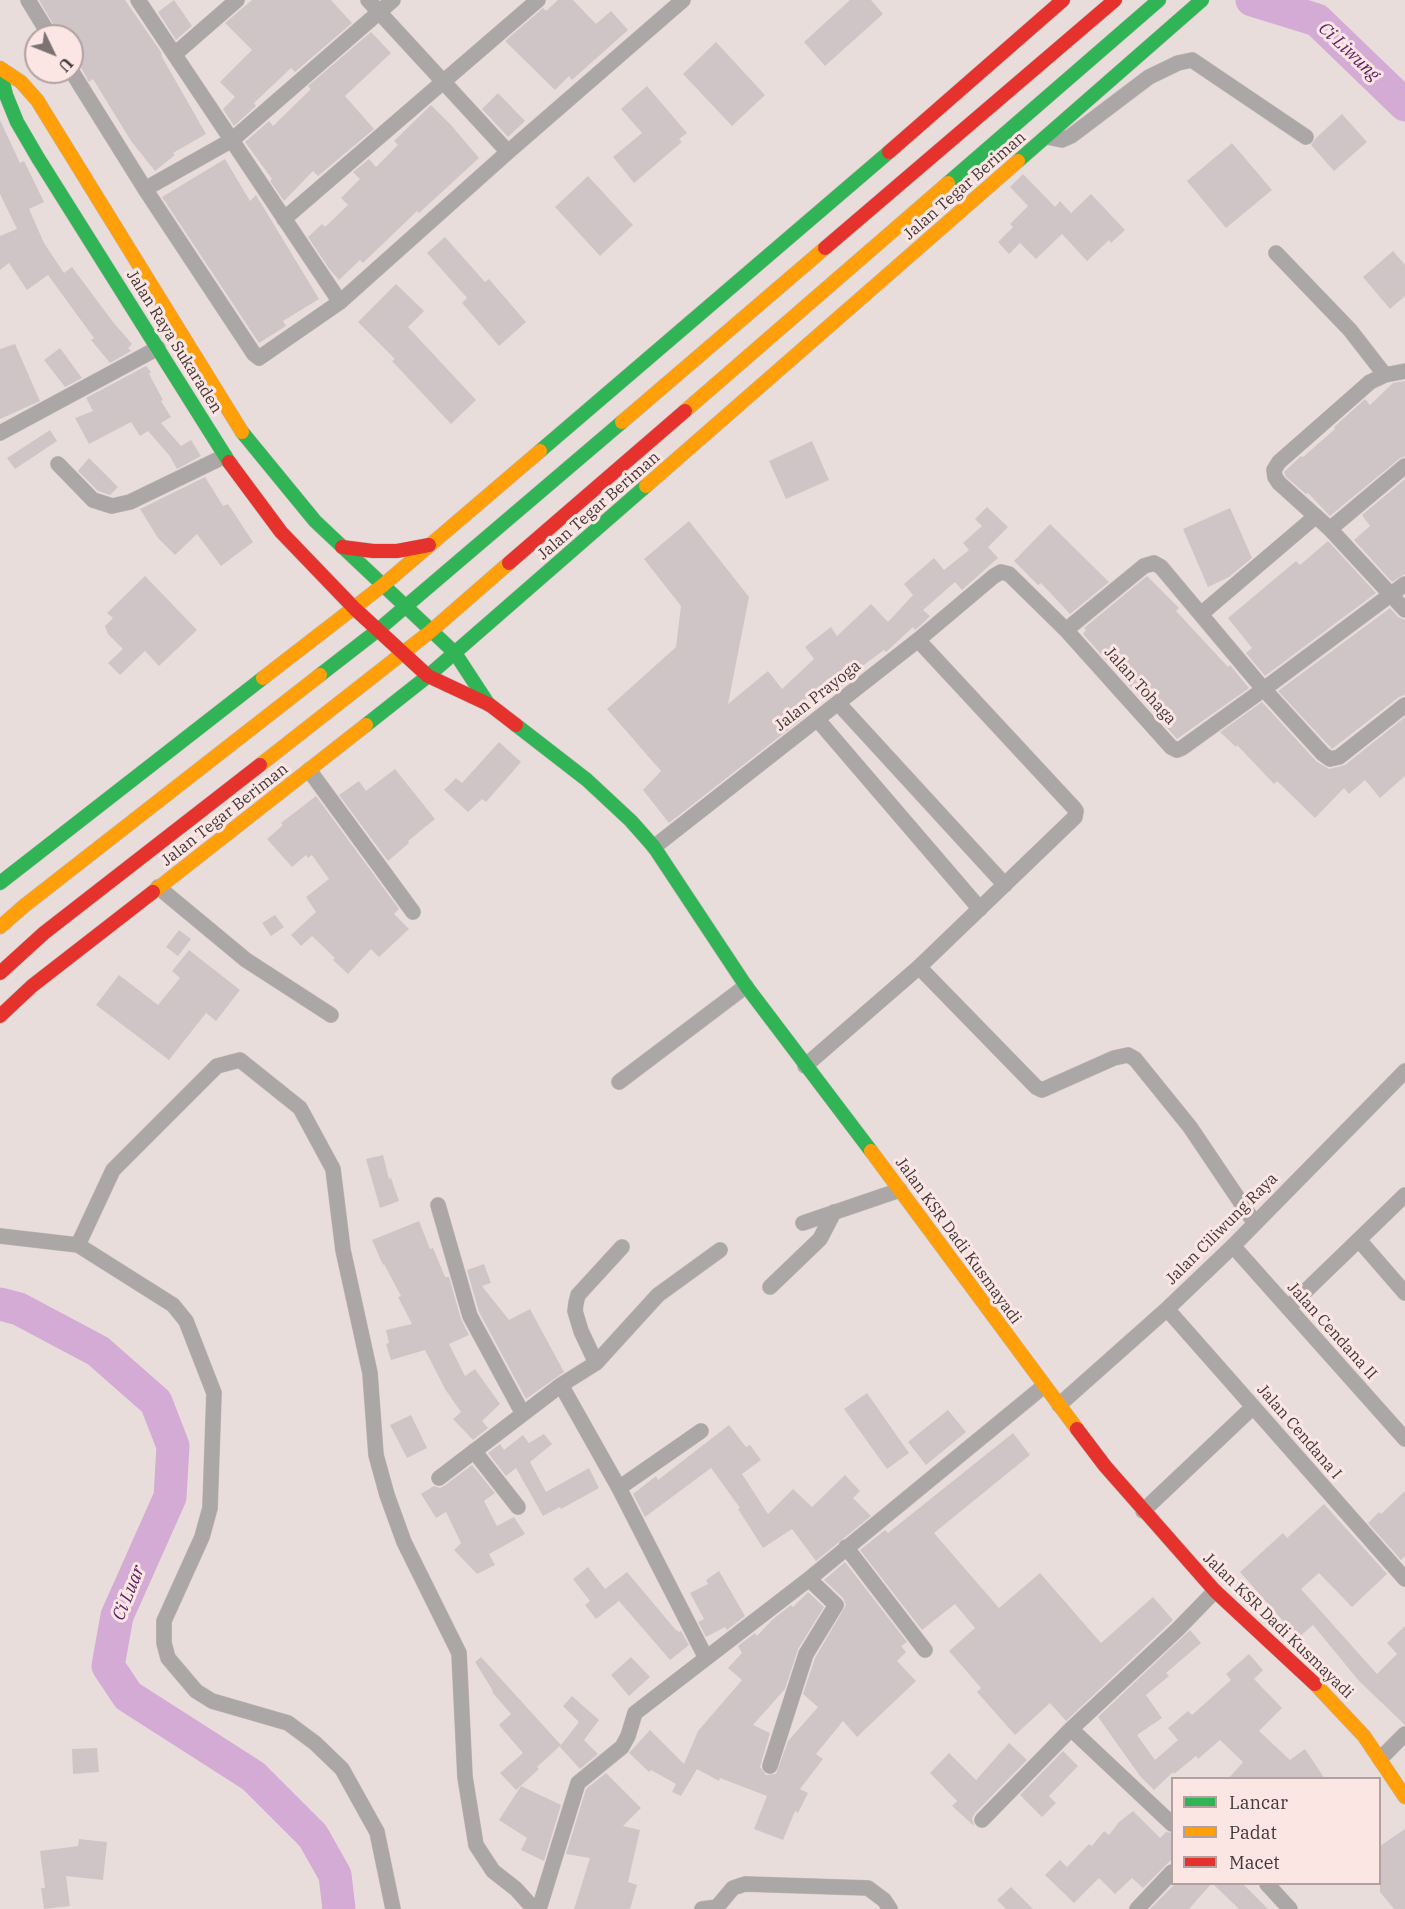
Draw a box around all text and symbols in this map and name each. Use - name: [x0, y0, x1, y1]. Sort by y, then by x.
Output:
- water label: Ci Liwung: [1314, 18, 1384, 86]
- north arrow: [24, 24, 84, 84]
- text: U: [54, 54, 77, 76]
- street label: Jalan Tegar Beriman: [900, 128, 1030, 244]
- street label: Jalan Raya Sukaraden: [122, 267, 226, 417]
- street label: Jalan Tegar Beriman: [534, 448, 664, 564]
- street label: Jalan Tohaga: [1100, 643, 1180, 729]
- street label: Jalan Prayoga: [771, 656, 865, 736]
- street label: Jalan Tegar Beriman: [158, 760, 292, 870]
- street label: Jalan KSR Dadi Kusmayadi: [891, 1154, 1025, 1328]
- street label: Jalan Ciliwung Raya: [1162, 1169, 1282, 1289]
- street label: Jalan Cendana II: [1283, 1278, 1381, 1384]
- street label: Jalan Cendana I: [1253, 1381, 1345, 1483]
- street label: Jalan KSR Dadi Kusmayadi: [1199, 1549, 1357, 1703]
- water label: Ci Luar: [108, 1562, 150, 1624]
- legend: [1171, 1777, 1381, 1885]
- text: Lancar: [1229, 1791, 1288, 1814]
- text: Padat: [1229, 1821, 1277, 1844]
- text: Macet: [1229, 1851, 1280, 1874]

